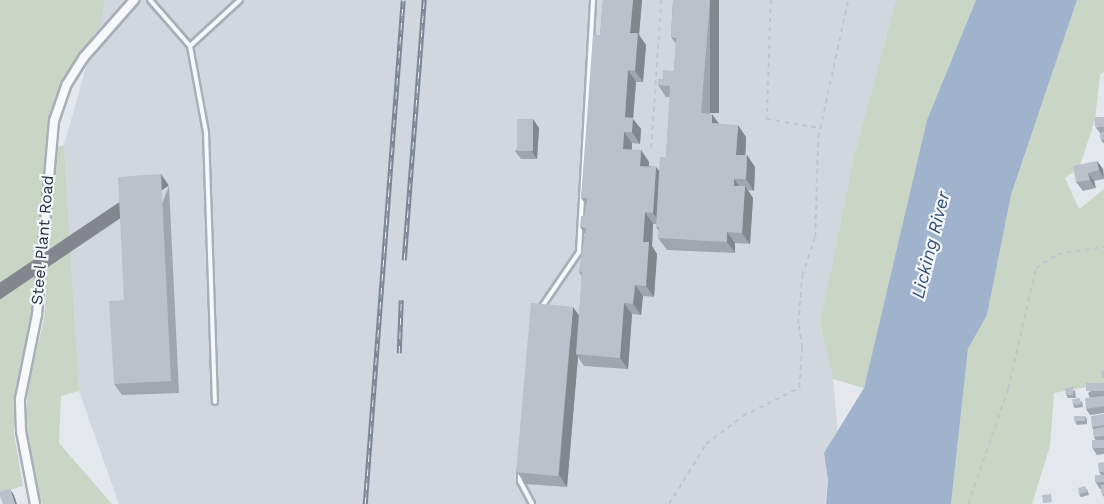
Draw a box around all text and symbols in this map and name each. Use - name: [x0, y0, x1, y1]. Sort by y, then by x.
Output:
- street label: Steel Plant Road: [28, 174, 58, 306]
- water label: Licking River: [907, 189, 955, 301]

